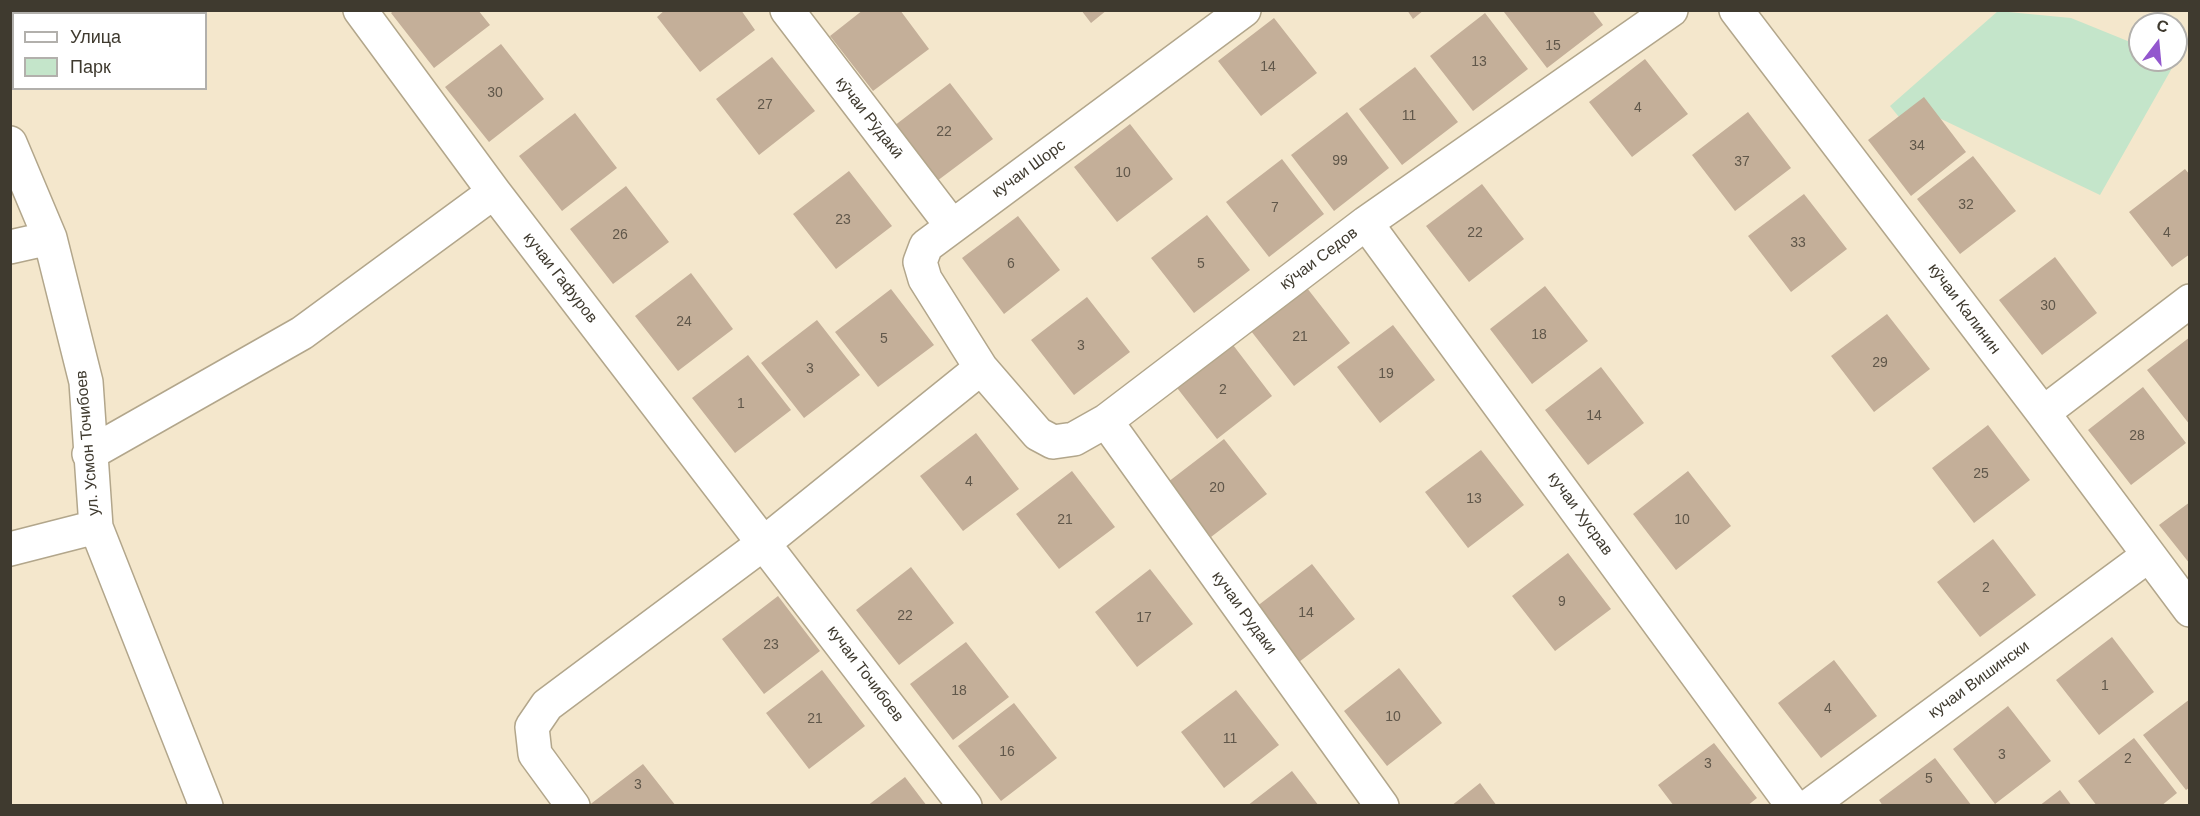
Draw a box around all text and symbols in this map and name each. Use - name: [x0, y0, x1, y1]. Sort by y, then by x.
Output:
- legend: [12, 12, 207, 90]
- north arrow: [2128, 12, 2188, 72]
- text: С: [2155, 16, 2170, 36]
- text: Улица: [70, 27, 121, 47]
- house number: 15: [1545, 38, 1561, 54]
- house number: 13: [1471, 54, 1487, 70]
- text: Парк: [70, 57, 111, 77]
- house number: 14: [1260, 59, 1276, 75]
- street label: кӯчаи Рӯдакӣ: [831, 73, 907, 163]
- house number: 30: [487, 85, 503, 101]
- house number: 27: [757, 97, 773, 113]
- house number: 4: [1634, 100, 1642, 116]
- house number: 11: [1402, 108, 1416, 124]
- house number: 22: [936, 124, 952, 140]
- street label: кучаи Шорс: [988, 136, 1070, 202]
- house number: 34: [1909, 138, 1925, 154]
- house number: 99: [1332, 153, 1348, 169]
- house number: 37: [1734, 154, 1750, 170]
- house number: 10: [1115, 165, 1131, 181]
- house number: 32: [1958, 197, 1974, 213]
- house number: 7: [1271, 200, 1279, 216]
- house number: 23: [835, 212, 851, 228]
- street label: кӯчаи Седов: [1276, 224, 1362, 294]
- house number: 22: [1467, 225, 1483, 241]
- house number: 4: [2163, 225, 2171, 241]
- house number: 26: [612, 227, 628, 243]
- street label: кучаи Гафуров: [519, 229, 601, 327]
- house number: 33: [1790, 235, 1806, 251]
- house number: 6: [1007, 256, 1015, 272]
- house number: 5: [1197, 256, 1205, 272]
- street label: кӯчаи Калинин: [1924, 260, 2004, 358]
- house number: 30: [2040, 298, 2056, 314]
- house number: 24: [676, 314, 692, 330]
- house number: 18: [1531, 327, 1547, 343]
- house number: 21: [1292, 329, 1308, 345]
- house number: 5: [880, 331, 888, 347]
- house number: 3: [1077, 338, 1085, 354]
- house number: 29: [1872, 355, 1888, 371]
- house number: 3: [806, 361, 814, 377]
- house number: 19: [1378, 366, 1394, 382]
- street label: ул. Усмон Точибоев: [72, 369, 104, 517]
- house number: 2: [1219, 382, 1227, 398]
- house number: 1: [737, 396, 745, 412]
- house number: 14: [1586, 408, 1602, 424]
- house number: 28: [2129, 428, 2145, 444]
- house number: 25: [1973, 466, 1989, 482]
- street label: кучаи Хусрав: [1543, 469, 1617, 559]
- house number: 4: [965, 474, 973, 490]
- house number: 20: [1209, 480, 1225, 496]
- house number: 13: [1466, 491, 1482, 507]
- house number: 21: [1057, 512, 1073, 528]
- house number: 10: [1674, 512, 1690, 528]
- street label: кучаи Рудаки: [1207, 568, 1281, 658]
- house number: 2: [1982, 580, 1990, 596]
- house number: 9: [1558, 594, 1566, 610]
- house number: 14: [1298, 605, 1314, 621]
- house number: 22: [897, 608, 913, 624]
- house number: 17: [1136, 610, 1152, 626]
- street label: кучаи Точибоев: [823, 622, 907, 726]
- house number: 23: [763, 637, 779, 653]
- street label: кучаи Вишински: [1925, 637, 2033, 723]
- house number: 1: [2101, 678, 2109, 694]
- house number: 18: [951, 683, 967, 699]
- house number: 4: [1824, 701, 1832, 717]
- house number: 10: [1385, 709, 1401, 725]
- house number: 21: [807, 711, 823, 727]
- house number: 11: [1223, 731, 1237, 747]
- house number: 16: [999, 744, 1015, 760]
- house number: 3: [1998, 747, 2006, 763]
- house number: 2: [2124, 751, 2132, 767]
- house number: 3: [1704, 756, 1712, 772]
- house number: 5: [1925, 771, 1933, 787]
- house number: 3: [634, 777, 642, 793]

